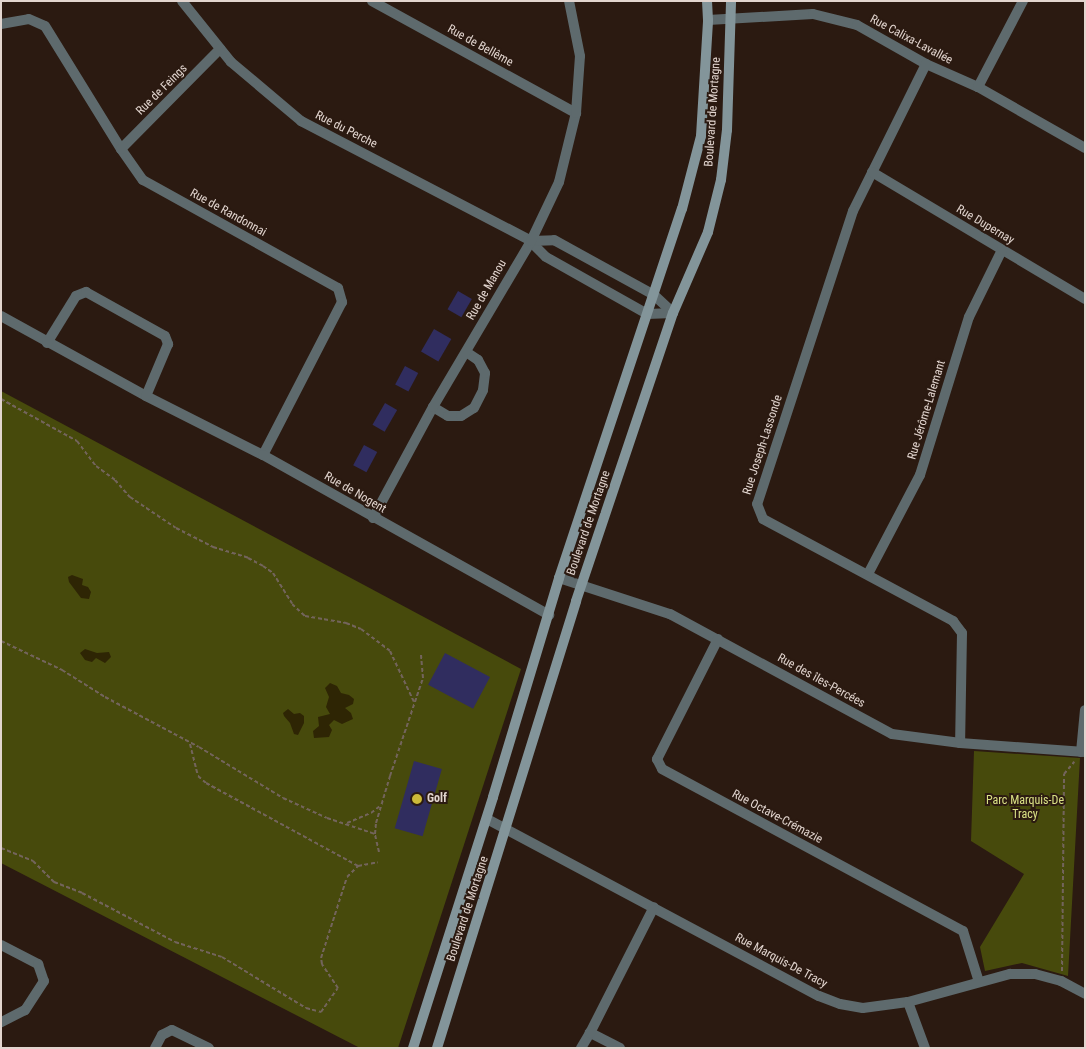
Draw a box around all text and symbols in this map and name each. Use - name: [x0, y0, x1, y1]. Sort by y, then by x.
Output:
- street label: Rue Calixa-Lavallée: [867, 12, 955, 68]
- street label: Rue de Bellême: [445, 22, 515, 70]
- street label: Boulevard de Mortagne: [702, 57, 724, 167]
- street label: Rue de Feings: [134, 62, 190, 118]
- street label: Rue du Perche: [313, 108, 379, 152]
- street label: Rue de Randonnai: [187, 186, 269, 240]
- street label: Rue Dupernay: [953, 202, 1017, 248]
- street label: Rue de Manou: [464, 257, 510, 323]
- street label: Rue Jérôme-Lalemant: [905, 359, 949, 461]
- street label: Rue Joseph-Lassonde: [740, 393, 786, 497]
- street label: Rue de Nogent: [321, 469, 389, 517]
- street label: Boulevard de Mortagne: [564, 469, 614, 577]
- street label: Rue des îles-Percées: [775, 651, 867, 711]
- street label: Rue Octave-Crémazie: [729, 787, 825, 847]
- place label: Golf: [427, 792, 447, 806]
- marker: Golf: [411, 793, 423, 805]
- park label: Parc Marquis-De Tracy: [986, 794, 1064, 822]
- street label: Boulevard de Mortagne: [444, 855, 492, 963]
- street label: Rue Marquis-De Tracy: [732, 931, 830, 991]

